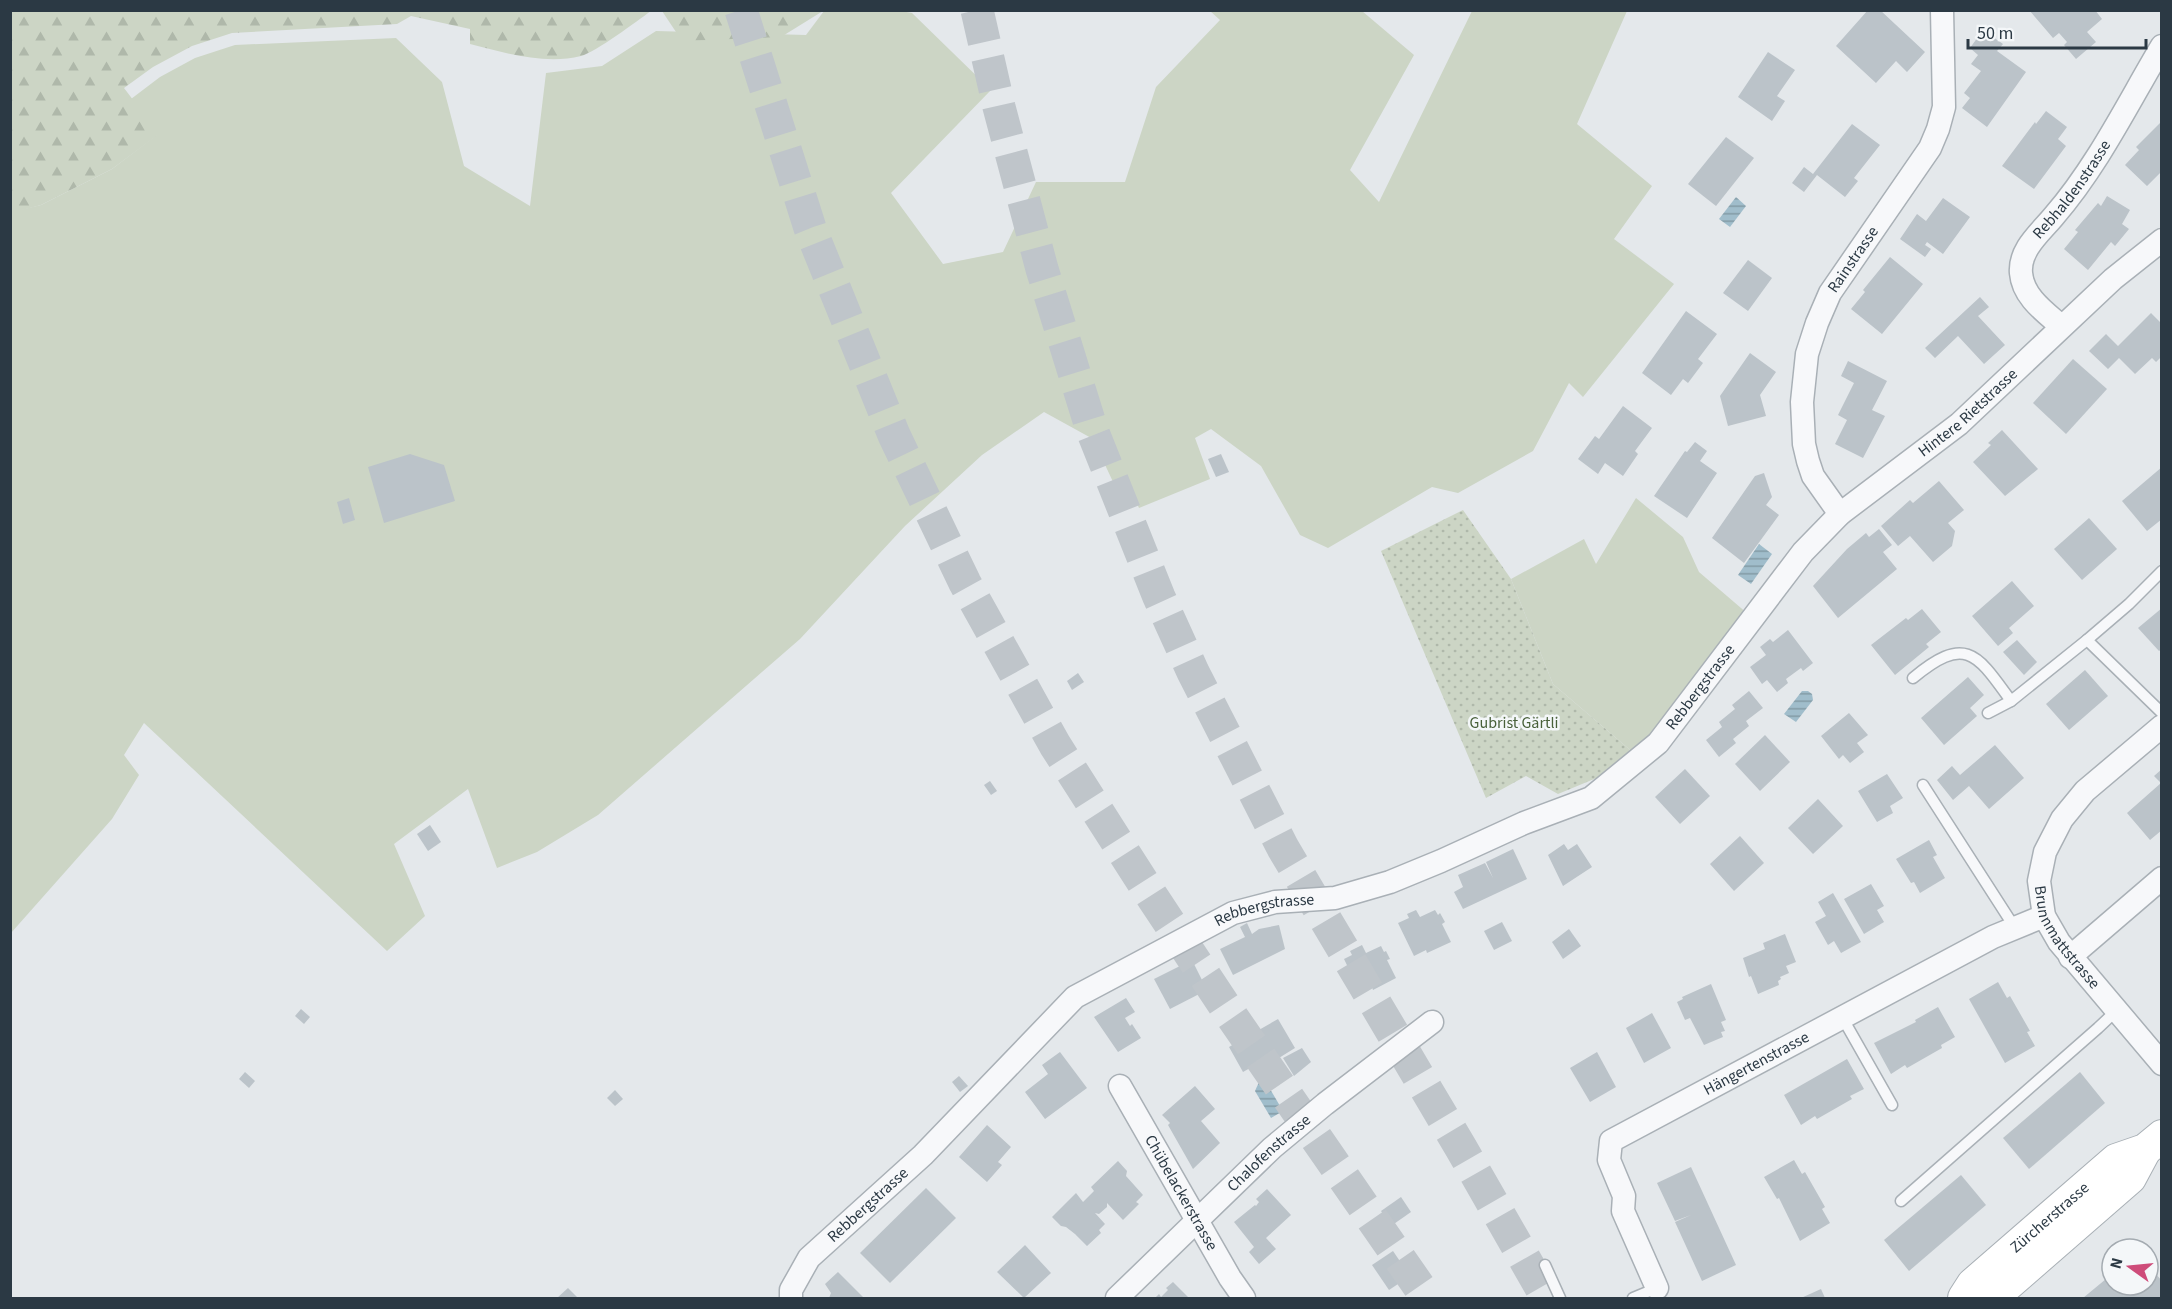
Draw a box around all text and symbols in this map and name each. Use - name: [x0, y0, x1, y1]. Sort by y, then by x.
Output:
- scale bar: [1968, 12, 2146, 50]
- text: 50 m: [1977, 21, 2013, 46]
- street label: Rebhaldenstrasse: [2028, 136, 2116, 244]
- street label: Rainstrasse: [1822, 222, 1884, 297]
- street label: Hintere Rietstrasse: [1914, 363, 2022, 462]
- street label: Rebbergstrasse: [1661, 640, 1740, 735]
- park label: Gubrist Gärtli: [1470, 712, 1558, 734]
- street label: Brunnmattstrasse: [2029, 884, 2105, 994]
- street label: Rebbergstrasse: [1210, 888, 1315, 932]
- street label: Hängertenstrasse: [1699, 1026, 1813, 1101]
- street label: Chalofenstrasse: [1222, 1109, 1316, 1197]
- street label: Chübelackerstrasse: [1139, 1131, 1223, 1255]
- street label: Rebbergstrasse: [822, 1162, 913, 1247]
- street label: Zürcherstrasse: [2005, 1177, 2094, 1258]
- north arrow: [2100, 1237, 2160, 1297]
- text: N: [2104, 1255, 2128, 1271]

